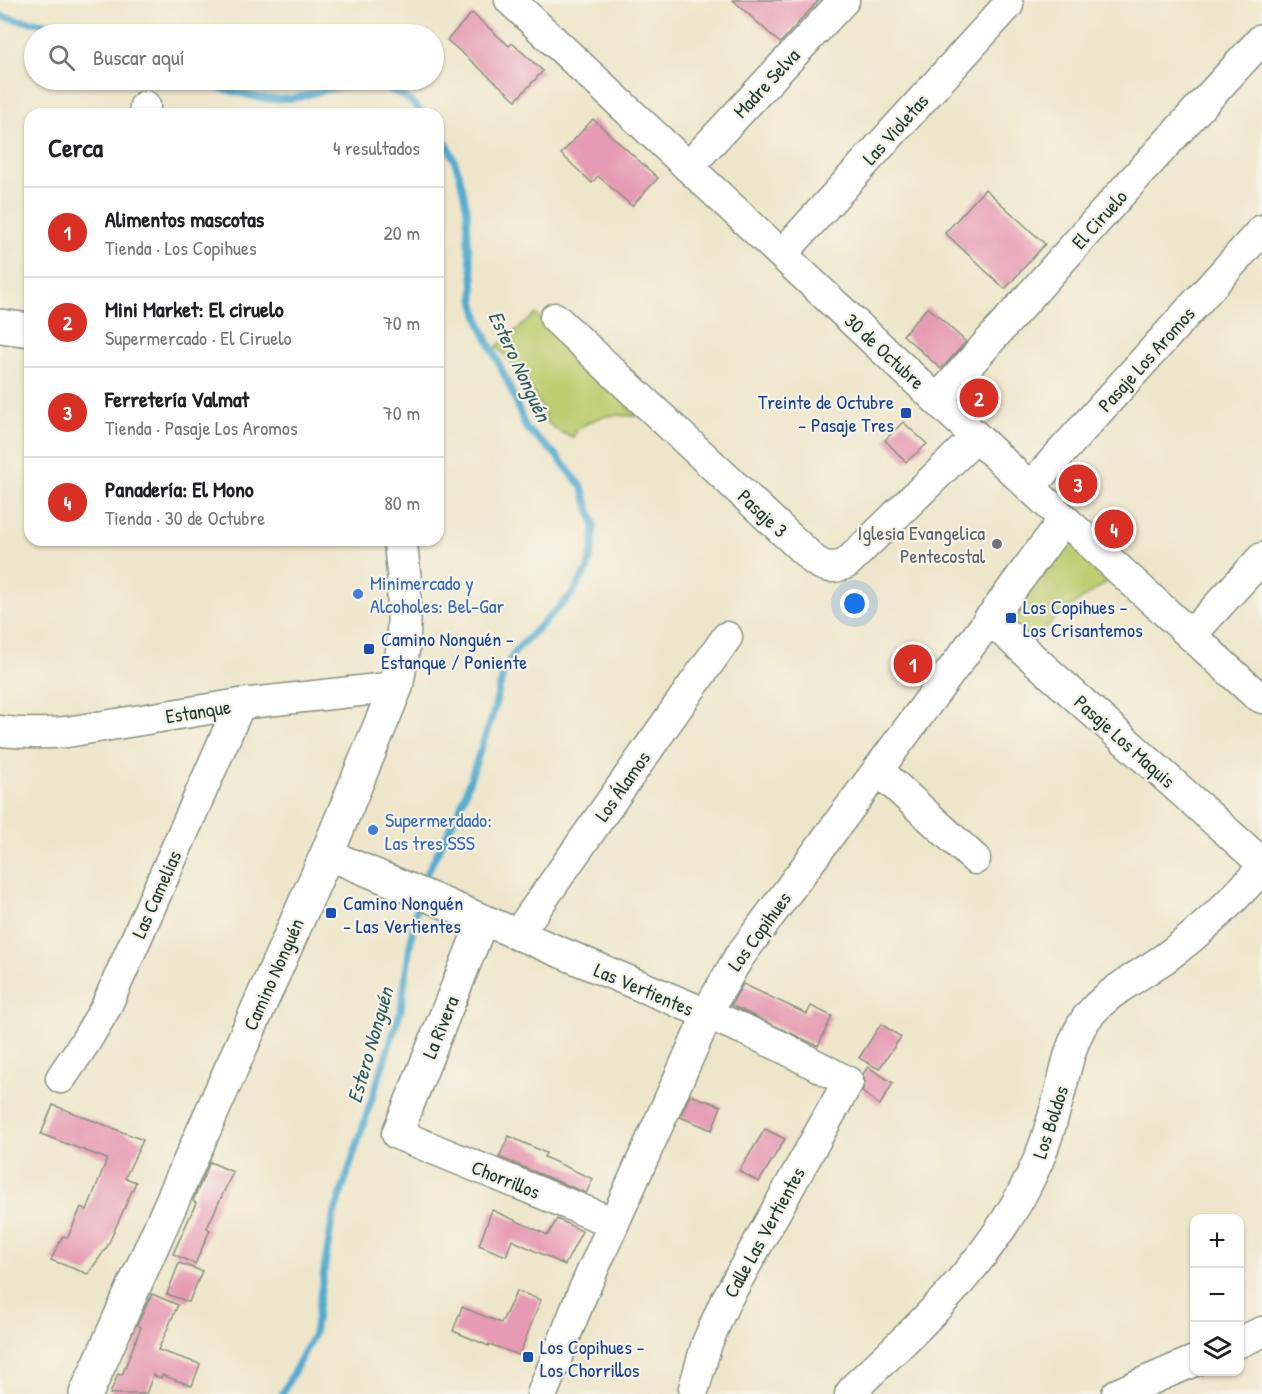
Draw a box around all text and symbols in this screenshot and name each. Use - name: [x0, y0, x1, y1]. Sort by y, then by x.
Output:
- search box: [24, 24, 444, 90]
- icon: search: [45, 41, 78, 74]
- text: Buscar aquí: [93, 42, 185, 72]
- street label: Madre Selva: [727, 42, 805, 124]
- street label: Las Violetas: [856, 87, 934, 170]
- text: Cerca: [48, 130, 103, 165]
- text: 4 resultados: [333, 134, 420, 161]
- street label: El Ciruelo: [1065, 183, 1133, 255]
- text: Alimentos mascotas: [105, 204, 264, 234]
- text: 1: [64, 219, 71, 246]
- text: 20 m: [383, 219, 420, 246]
- text: Tienda · Los Copihues: [105, 234, 257, 261]
- text: Mini Market: El ciruelo: [105, 294, 284, 324]
- street label: Pasaje Los Aromos: [1091, 300, 1201, 417]
- water label: Estero Nonguén: [482, 306, 559, 427]
- street label: 30 de Octubre: [839, 307, 931, 395]
- text: 2: [63, 309, 72, 336]
- text: 70 m: [383, 309, 420, 336]
- text: Supermercado · El Ciruelo: [105, 324, 292, 351]
- pin: 2: [960, 376, 998, 420]
- text: Ferretería Valmat: [105, 384, 249, 414]
- place label: Treinte de Octubre - Pasaje Tres: [758, 388, 894, 438]
- text: 3: [63, 399, 72, 426]
- text: 70 m: [383, 399, 420, 426]
- marker: Treinte de Octubre - Pasaje Tres: [899, 406, 913, 420]
- text: Tienda · Pasaje Los Aromos: [105, 414, 298, 441]
- pin: 3: [1058, 462, 1098, 506]
- text: Panadería: El Mono: [105, 474, 254, 504]
- street label: Pasaje 3: [732, 483, 794, 543]
- text: 4: [64, 489, 71, 516]
- text: 80 m: [384, 489, 420, 516]
- text: Tienda · 30 de Octubre: [105, 504, 265, 531]
- pin: 4: [1094, 506, 1134, 552]
- place label: Iglesia Evangelica Pentecostal: [858, 519, 986, 569]
- marker: Iglesia Evangelica Pentecostal: [990, 537, 1004, 551]
- place label: Minimercado y Alcoholes: Bel-Gar: [370, 569, 505, 619]
- marker: Minimercado y Alcoholes: Bel-Gar: [351, 587, 365, 601]
- your location: [840, 589, 869, 618]
- place label: Los Copihues - Los Crisantemos: [1023, 593, 1143, 643]
- marker: Los Copihues - Los Crisantemos: [1004, 611, 1018, 625]
- place label: Camino Nonguén - Estanque / Poniente: [381, 625, 527, 675]
- marker: Camino Nonguén - Estanque / Poniente: [362, 642, 376, 656]
- pin: 1: [894, 642, 932, 686]
- street label: Pasaje Los Maquis: [1069, 688, 1182, 794]
- street label: Estanque: [164, 693, 233, 729]
- street label: Los Álamos: [588, 745, 656, 827]
- place label: Supermerdado: Las tres SSS: [385, 806, 492, 856]
- marker: Supermerdado: Las tres SSS: [366, 823, 380, 837]
- street label: Las Camelias: [125, 846, 187, 942]
- street label: Los Copihues: [721, 886, 797, 976]
- place label: Camino Nonguén - Las Vertientes: [343, 889, 463, 939]
- marker: Camino Nonguén - Las Vertientes: [324, 906, 338, 920]
- street label: Camino Nonguén: [236, 914, 310, 1034]
- street label: Las Vertientes: [590, 956, 698, 1022]
- water label: Estero Nonguén: [340, 982, 401, 1106]
- street label: La Rivera: [415, 992, 465, 1062]
- street label: Los Boldos: [1026, 1082, 1074, 1162]
- street label: Chorrillos: [468, 1153, 545, 1205]
- street label: Calle Las Vertientes: [717, 1162, 811, 1302]
- map controls: [1190, 1214, 1244, 1376]
- button: +: [1190, 1214, 1244, 1268]
- button: −: [1190, 1268, 1244, 1322]
- button: layers: [1190, 1322, 1244, 1376]
- place label: Los Copihues - Los Chorrillos: [540, 1333, 645, 1383]
- marker: Los Copihues - Los Chorrillos: [521, 1350, 535, 1364]

